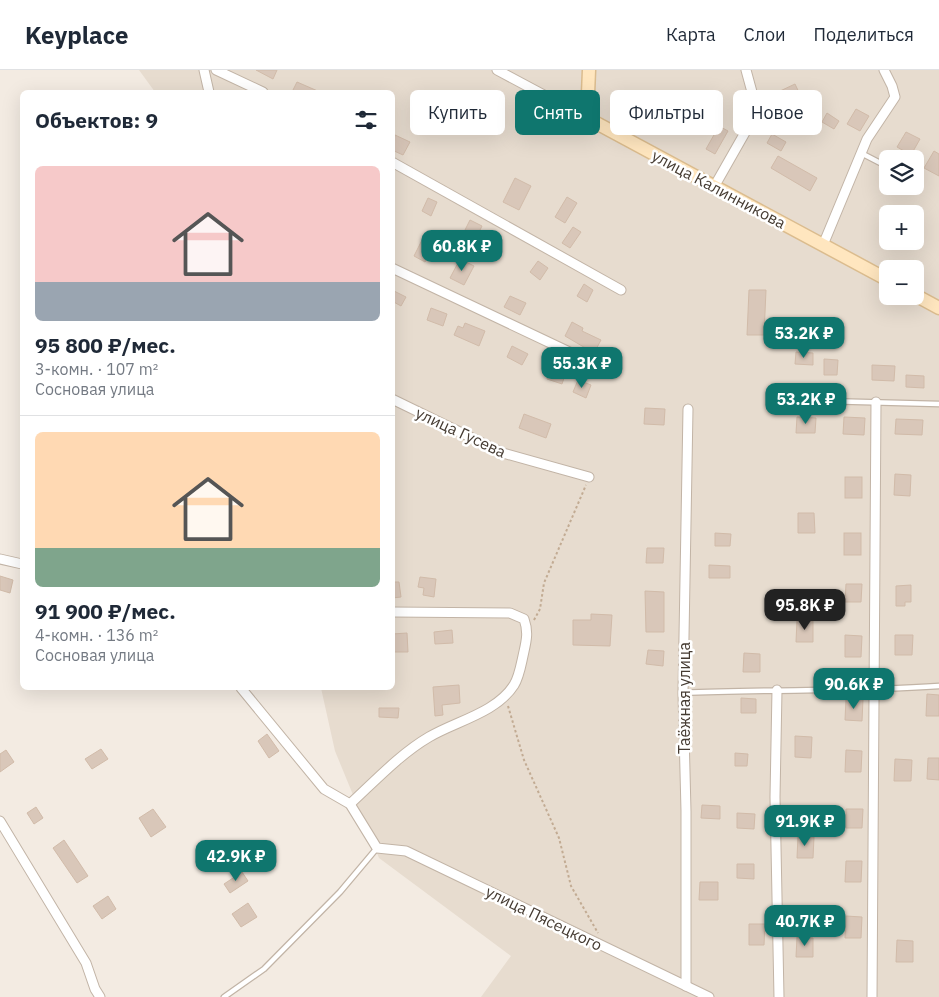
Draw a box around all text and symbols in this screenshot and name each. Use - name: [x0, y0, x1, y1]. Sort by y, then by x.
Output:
- text: Keyplace: [25, 19, 129, 51]
- text: Карта: [666, 23, 716, 46]
- text: Слои: [744, 23, 786, 46]
- text: Поделиться: [814, 23, 914, 46]
- chip: Купить: [410, 90, 505, 135]
- chip: Снять: [515, 90, 600, 135]
- chip: Фильтры: [610, 90, 723, 135]
- chip: Новое: [733, 90, 822, 135]
- text: Объектов: 9: [35, 106, 158, 134]
- icon: filters: [352, 106, 380, 134]
- street label: улица Калинникова: [649, 145, 790, 233]
- map controls: [879, 150, 924, 305]
- button: layers: [879, 150, 924, 195]
- icon: home: [163, 199, 253, 289]
- button: +: [879, 205, 924, 250]
- pin: 60.8K ₽: [416, 230, 508, 272]
- text: 60.8K ₽: [432, 236, 492, 256]
- button: −: [879, 260, 924, 305]
- pin: 53.2K ₽: [758, 316, 850, 359]
- text: 53.2K ₽: [774, 323, 834, 343]
- text: 95 800 ₽/мес.: [35, 331, 176, 359]
- pin: 55.3K ₽: [536, 346, 628, 389]
- text: 55.3K ₽: [552, 353, 612, 373]
- text: 3-комн. · 107 m²: [35, 359, 158, 379]
- text: Сосновая улица: [35, 379, 154, 399]
- pin: 53.2K ₽: [760, 382, 852, 425]
- text: 53.2K ₽: [776, 389, 836, 409]
- street label: улица Гусева: [413, 402, 510, 462]
- icon: home: [163, 464, 253, 554]
- pin: 95.8K ₽: [759, 588, 851, 631]
- text: 95.8K ₽: [775, 595, 835, 615]
- text: 91 900 ₽/мес.: [35, 597, 176, 625]
- text: 4-комн. · 136 m²: [35, 625, 158, 645]
- street label: Таёжная улица: [674, 642, 694, 754]
- text: Сосновая улица: [35, 645, 154, 665]
- pin: 90.6K ₽: [808, 668, 900, 710]
- text: 90.6K ₽: [824, 674, 884, 694]
- pin: 91.9K ₽: [759, 804, 851, 847]
- text: 91.9K ₽: [775, 811, 835, 831]
- pin: 42.9K ₽: [190, 840, 282, 882]
- text: 42.9K ₽: [206, 846, 266, 866]
- street label: улица Пясецкого: [482, 881, 606, 955]
- pin: 40.7K ₽: [759, 904, 851, 947]
- text: 40.7K ₽: [775, 911, 835, 931]

